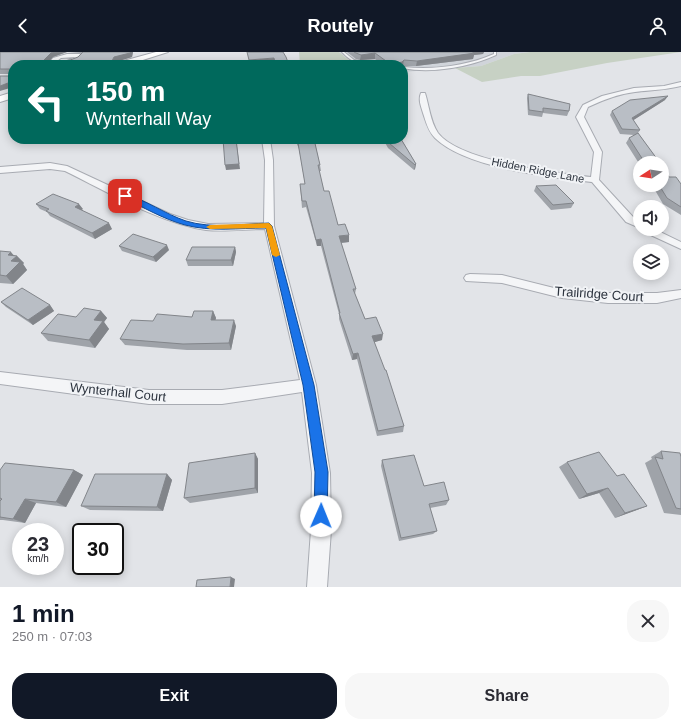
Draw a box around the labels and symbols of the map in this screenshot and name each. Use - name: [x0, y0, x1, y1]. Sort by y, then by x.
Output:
- street label: Hidden Ridge Lane: [491, 155, 585, 185]
- north arrow: [633, 156, 669, 192]
- pin: [108, 179, 142, 213]
- street label: Trailridge Court: [554, 283, 644, 305]
- street label: Wynterhall Court: [69, 379, 167, 405]
- position arrow: [300, 495, 342, 537]
- speed limit sign: 30: [72, 523, 124, 575]

